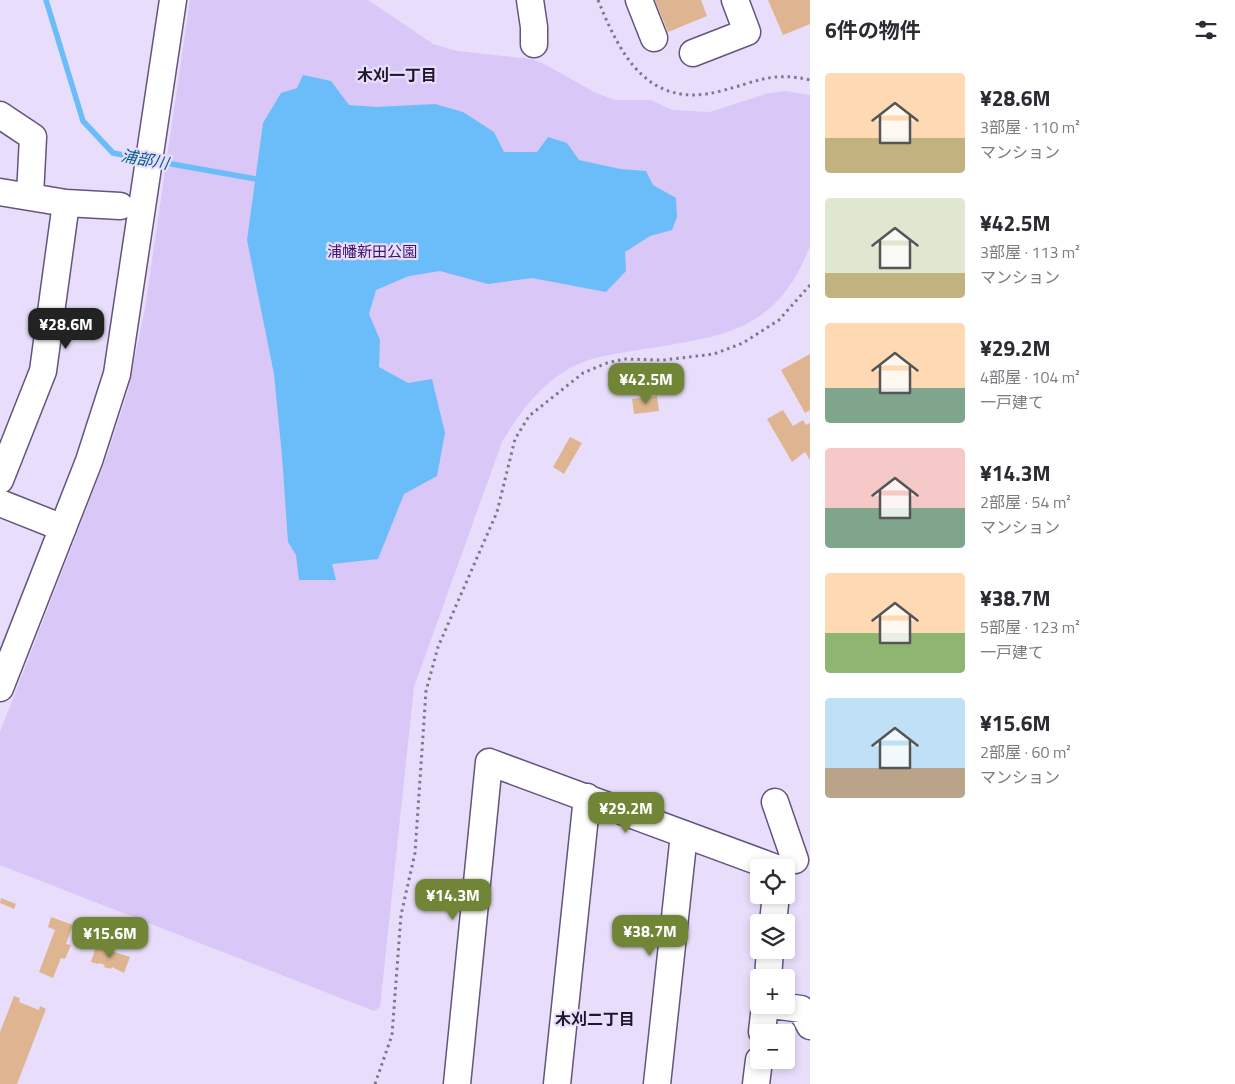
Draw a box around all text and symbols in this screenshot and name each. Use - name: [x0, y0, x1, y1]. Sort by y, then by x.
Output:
- text: 6件の物件: [825, 14, 921, 46]
- icon: filters: [1192, 16, 1220, 44]
- district label: 木刈一丁目: [357, 63, 437, 87]
- text: ¥28.6M: [980, 82, 1050, 114]
- icon: home: [865, 93, 925, 153]
- text: 3部屋 · 110 m²: [980, 115, 1080, 139]
- text: マンション: [980, 140, 1060, 164]
- water label: 浦部川: [119, 143, 173, 175]
- text: ¥42.5M: [980, 207, 1050, 239]
- icon: home: [865, 218, 925, 278]
- park label: 浦幡新田公園: [327, 240, 417, 263]
- text: 3部屋 · 113 m²: [980, 240, 1080, 264]
- text: マンション: [980, 265, 1060, 289]
- pin: ¥28.6M: [25, 308, 107, 350]
- text: ¥28.6M: [39, 312, 93, 336]
- text: ¥29.2M: [980, 332, 1050, 364]
- icon: home: [865, 343, 925, 403]
- pin: ¥42.5M: [605, 362, 687, 405]
- text: 4部屋 · 104 m²: [980, 365, 1080, 389]
- text: ¥42.5M: [619, 367, 673, 391]
- text: 一戸建て: [980, 390, 1044, 414]
- text: ¥14.3M: [980, 457, 1050, 489]
- icon: home: [865, 468, 925, 528]
- text: 2部屋 · 54 m²: [980, 490, 1071, 514]
- text: マンション: [980, 515, 1060, 539]
- text: ¥38.7M: [980, 582, 1050, 614]
- icon: home: [865, 593, 925, 653]
- text: 5部屋 · 123 m²: [980, 615, 1080, 639]
- text: 一戸建て: [980, 640, 1044, 664]
- text: ¥15.6M: [980, 707, 1050, 739]
- icon: home: [865, 718, 925, 778]
- text: 2部屋 · 60 m²: [980, 740, 1071, 764]
- text: マンション: [980, 765, 1060, 789]
- pin: ¥29.2M: [585, 792, 667, 834]
- text: ¥29.2M: [599, 796, 653, 820]
- map controls: [750, 859, 795, 1069]
- button: locate: [750, 859, 795, 904]
- pin: ¥14.3M: [412, 878, 494, 921]
- text: ¥14.3M: [426, 883, 480, 907]
- pin: ¥38.7M: [609, 914, 691, 957]
- button: layers: [750, 914, 795, 959]
- pin: ¥15.6M: [69, 916, 151, 959]
- text: ¥38.7M: [623, 919, 677, 943]
- text: ¥15.6M: [83, 921, 137, 945]
- button: +: [750, 969, 795, 1014]
- district label: 木刈二丁目: [555, 1007, 635, 1031]
- button: −: [750, 1024, 795, 1069]

